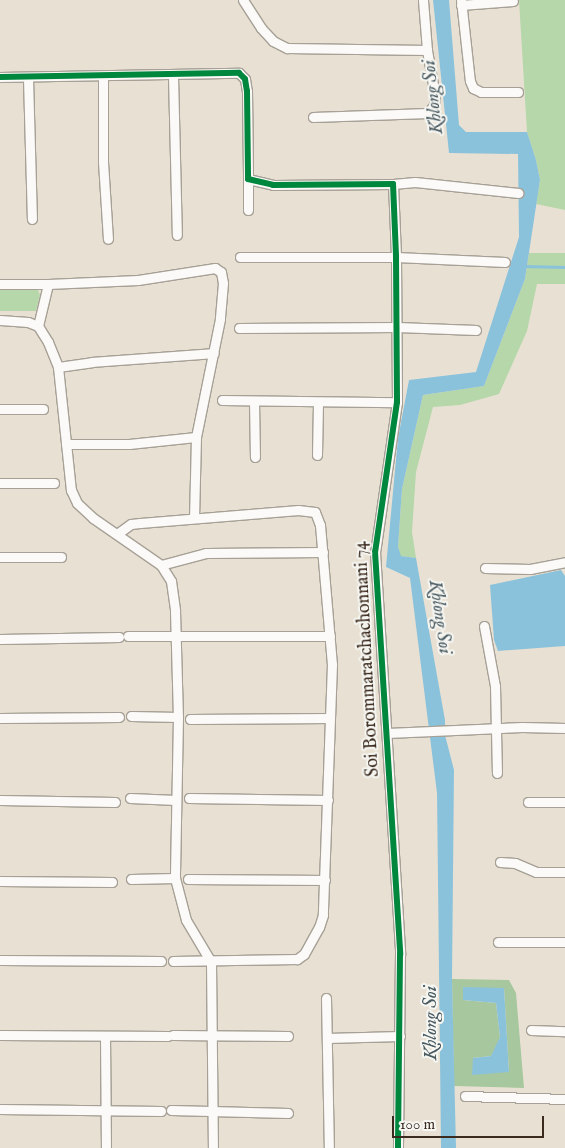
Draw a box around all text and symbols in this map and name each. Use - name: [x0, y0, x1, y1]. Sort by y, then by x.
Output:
- water label: Khlong Soi: [419, 59, 449, 135]
- street label: Soi Borommaratchachonnani 74: [351, 541, 385, 777]
- water label: Khlong Soi: [423, 579, 455, 655]
- water label: Khlong Soi: [421, 986, 443, 1060]
- scale bar: [395, 1106, 548, 1138]
- text: 100 m: [400, 1115, 435, 1134]

